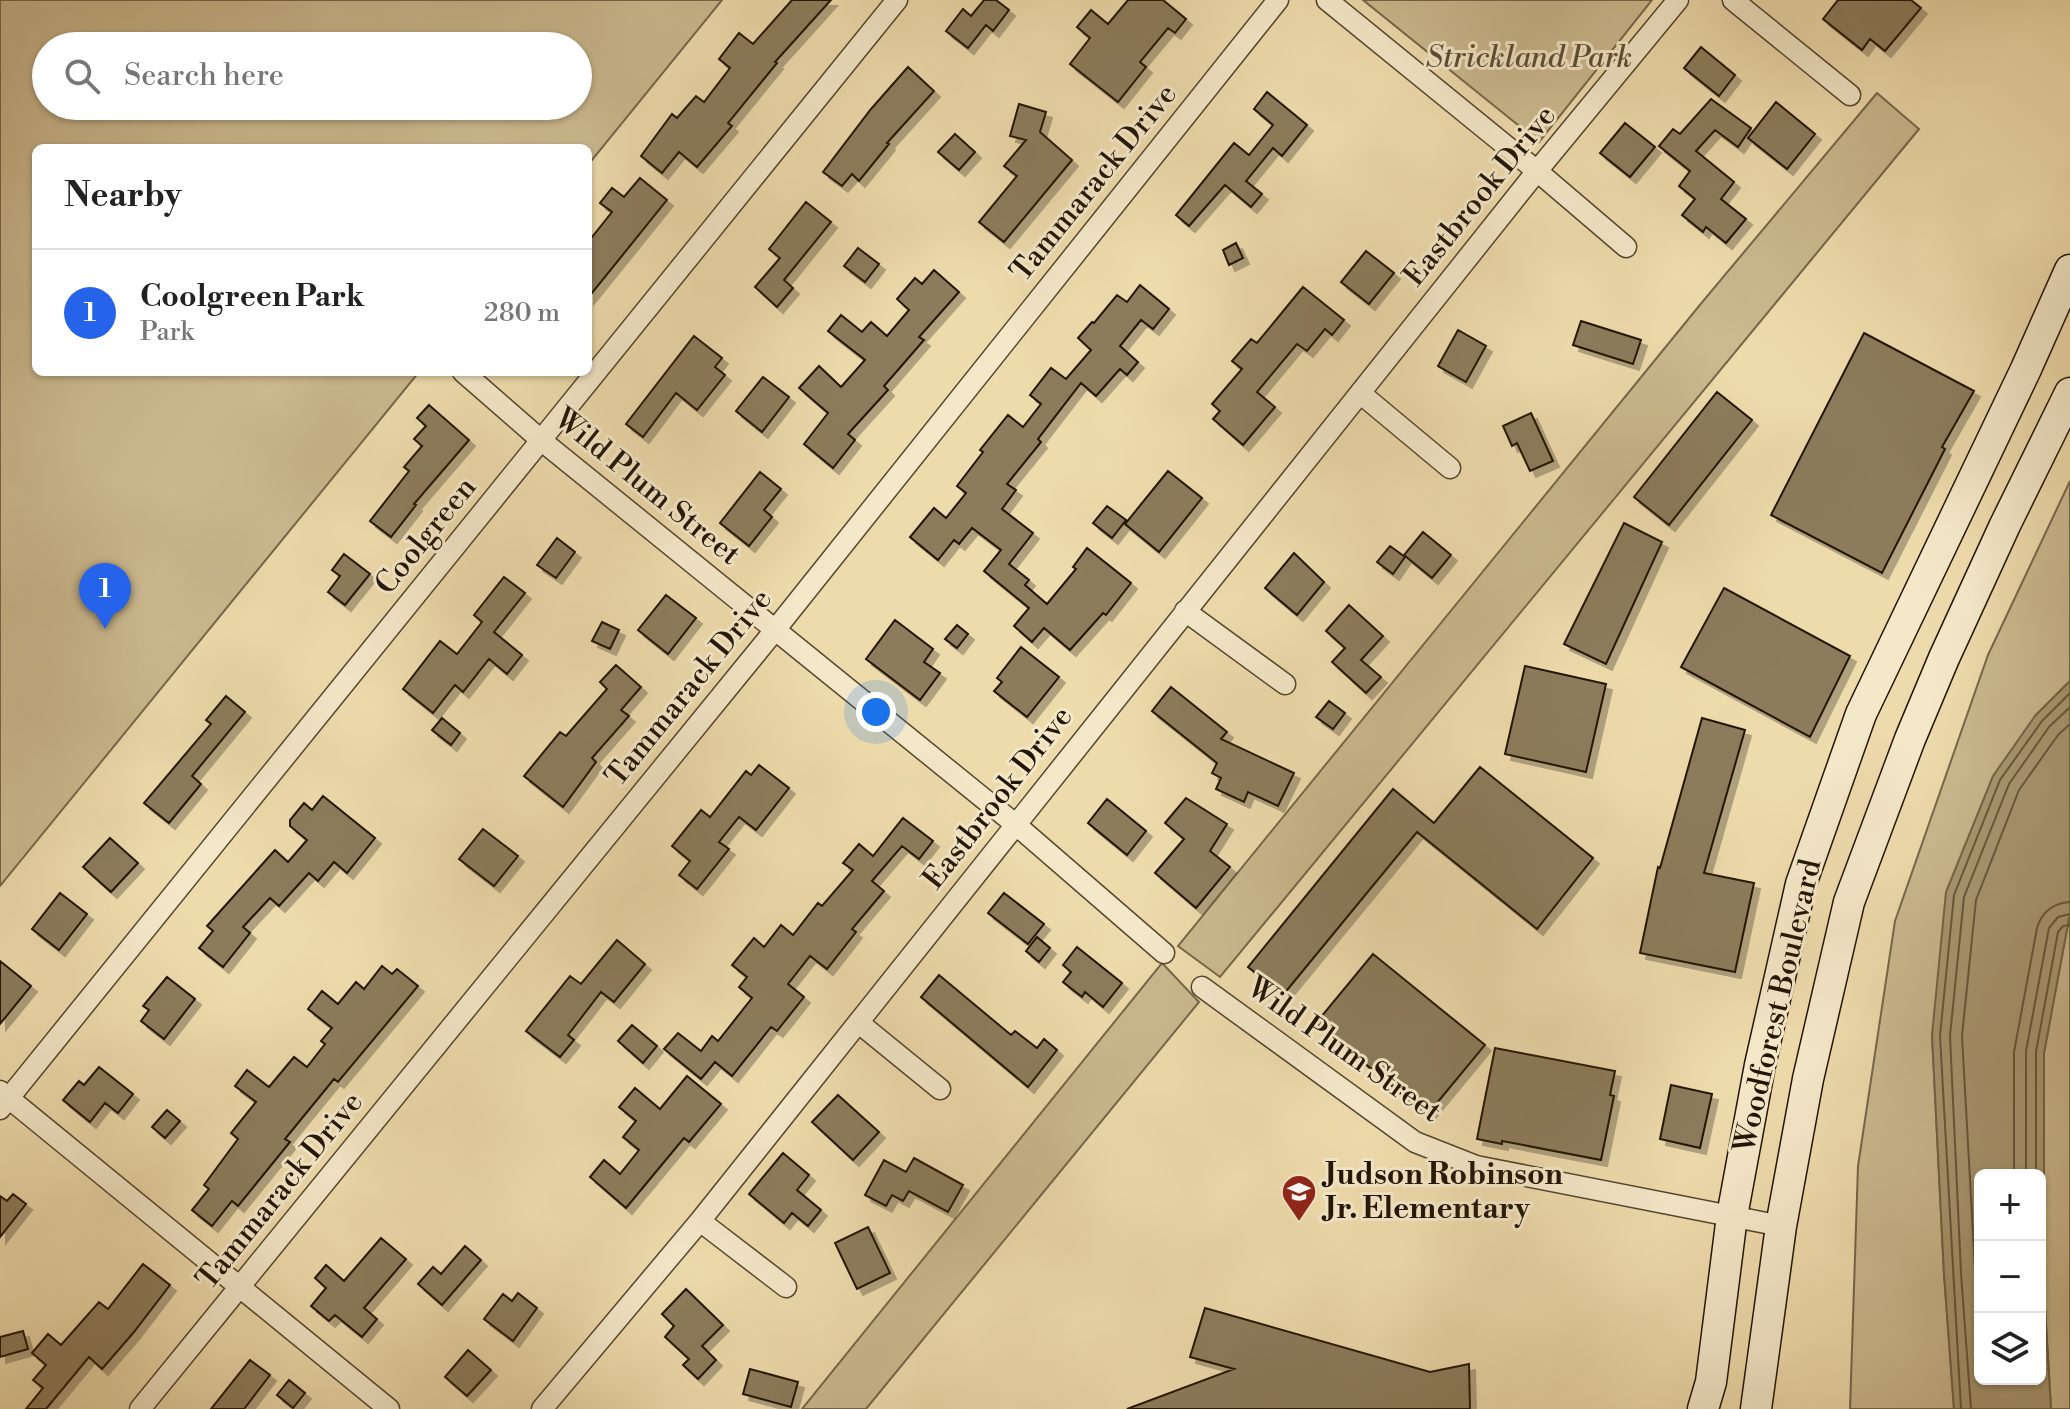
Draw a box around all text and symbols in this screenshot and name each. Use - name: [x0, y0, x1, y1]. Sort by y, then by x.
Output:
- search box: [32, 32, 592, 120]
- park label: Strickland Park: [1426, 39, 1632, 77]
- icon: search: [60, 54, 104, 98]
- text: Search here: [124, 57, 284, 95]
- street label: Tammarack Drive: [1003, 76, 1185, 290]
- street label: Eastbrook Drive: [1395, 98, 1565, 294]
- text: Nearby: [64, 175, 182, 217]
- text: Coolgreen Park: [140, 278, 364, 316]
- text: 1: [84, 297, 96, 329]
- text: 280 m: [484, 297, 560, 329]
- text: Park: [140, 316, 194, 348]
- street label: Wild Plum Street: [545, 400, 748, 574]
- street label: Coolgreen: [367, 469, 485, 603]
- pin: 1: [79, 563, 131, 629]
- street label: Tammarack Drive: [598, 581, 780, 795]
- your location: [856, 692, 896, 732]
- street label: Eastbrook Drive: [915, 699, 1081, 897]
- street label: Woodforest Boulevard: [1726, 856, 1830, 1157]
- street label: Wild Plum Street: [1239, 968, 1449, 1131]
- street label: Tammarack Drive: [189, 1084, 371, 1298]
- place label: Judson Robinson Jr. Elementary: [1321, 1156, 1564, 1228]
- map controls: [1974, 1169, 2046, 1385]
- button: +: [1974, 1169, 2046, 1241]
- school or university icon: Judson Robinson Jr. Elementary: [1280, 1173, 1318, 1223]
- button: −: [1974, 1241, 2046, 1313]
- button: layers: [1974, 1313, 2046, 1385]

